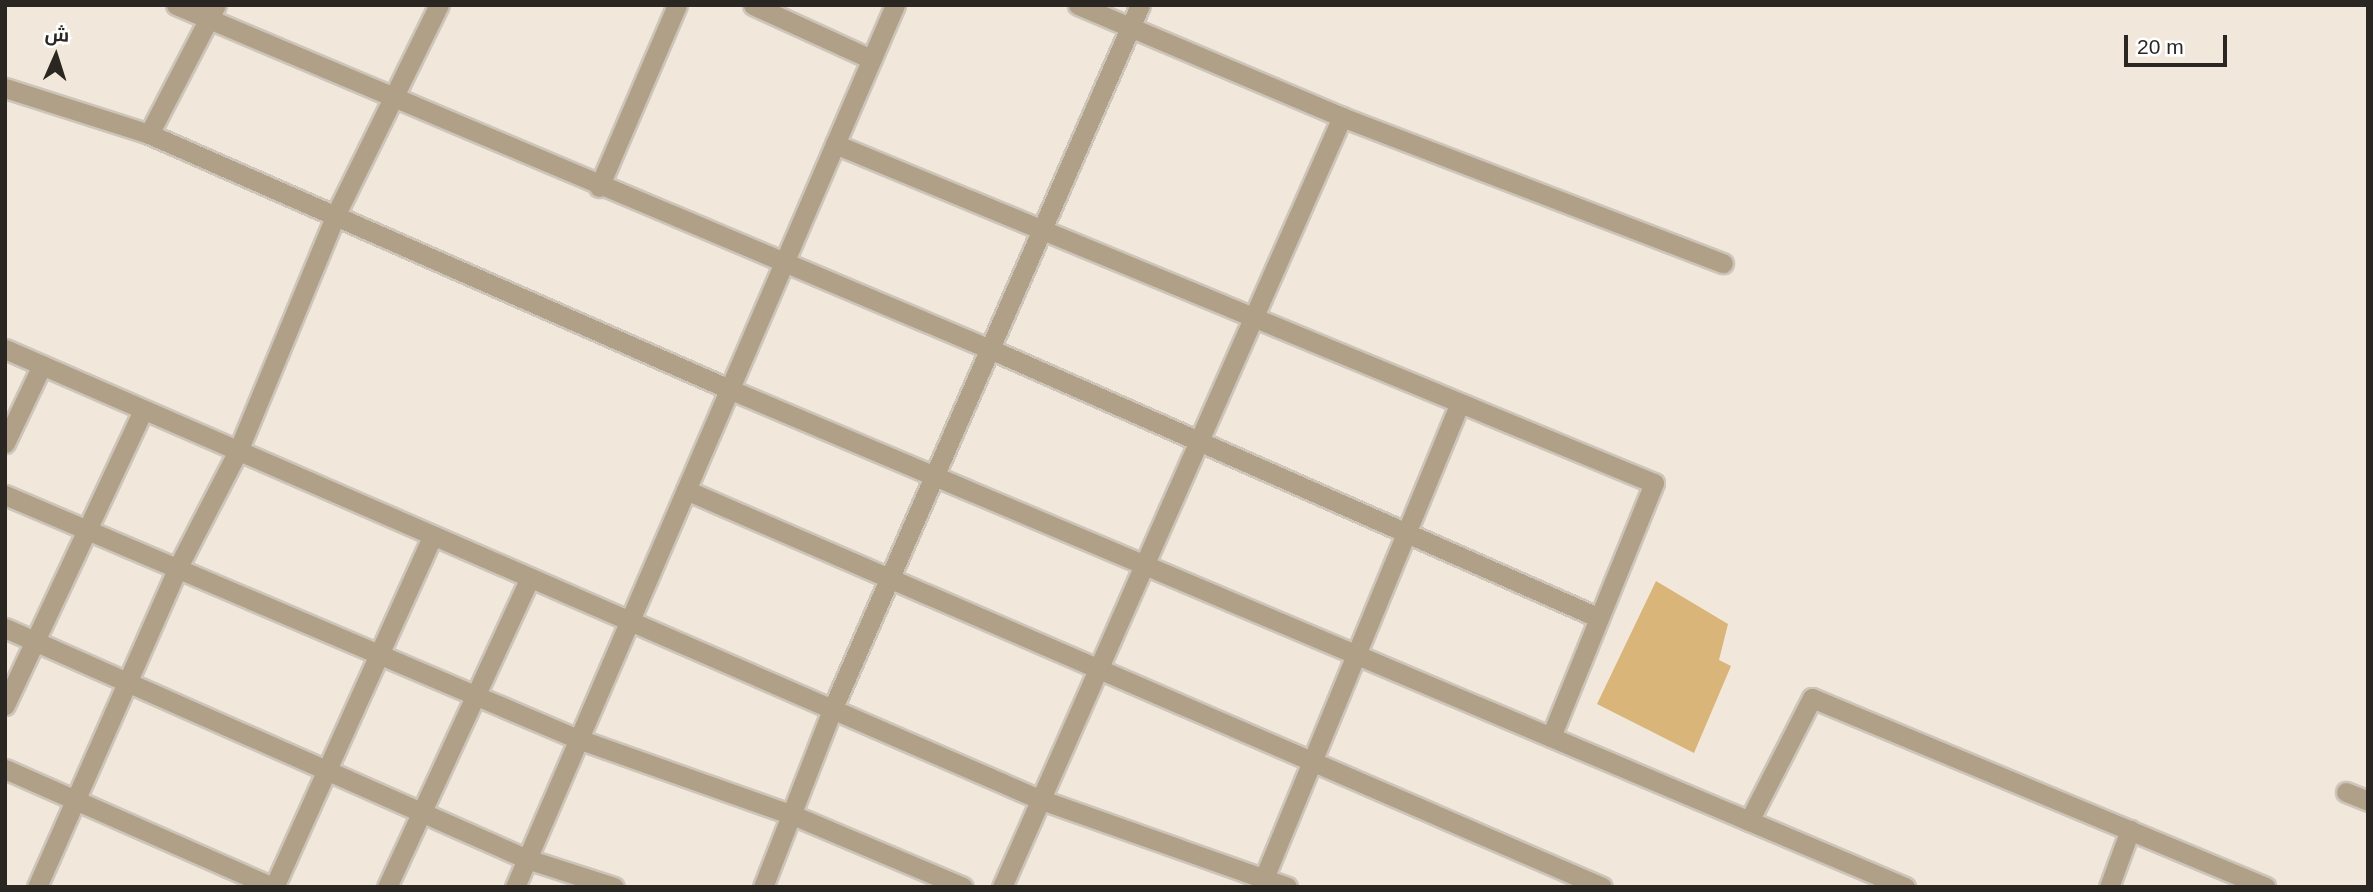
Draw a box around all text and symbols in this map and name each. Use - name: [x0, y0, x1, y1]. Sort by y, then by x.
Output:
- north arrow: [21, 21, 91, 91]
- scale bar: [2128, 21, 2231, 65]
- text: ش: [44, 23, 70, 46]
- text: 20 m: [2137, 35, 2184, 58]

